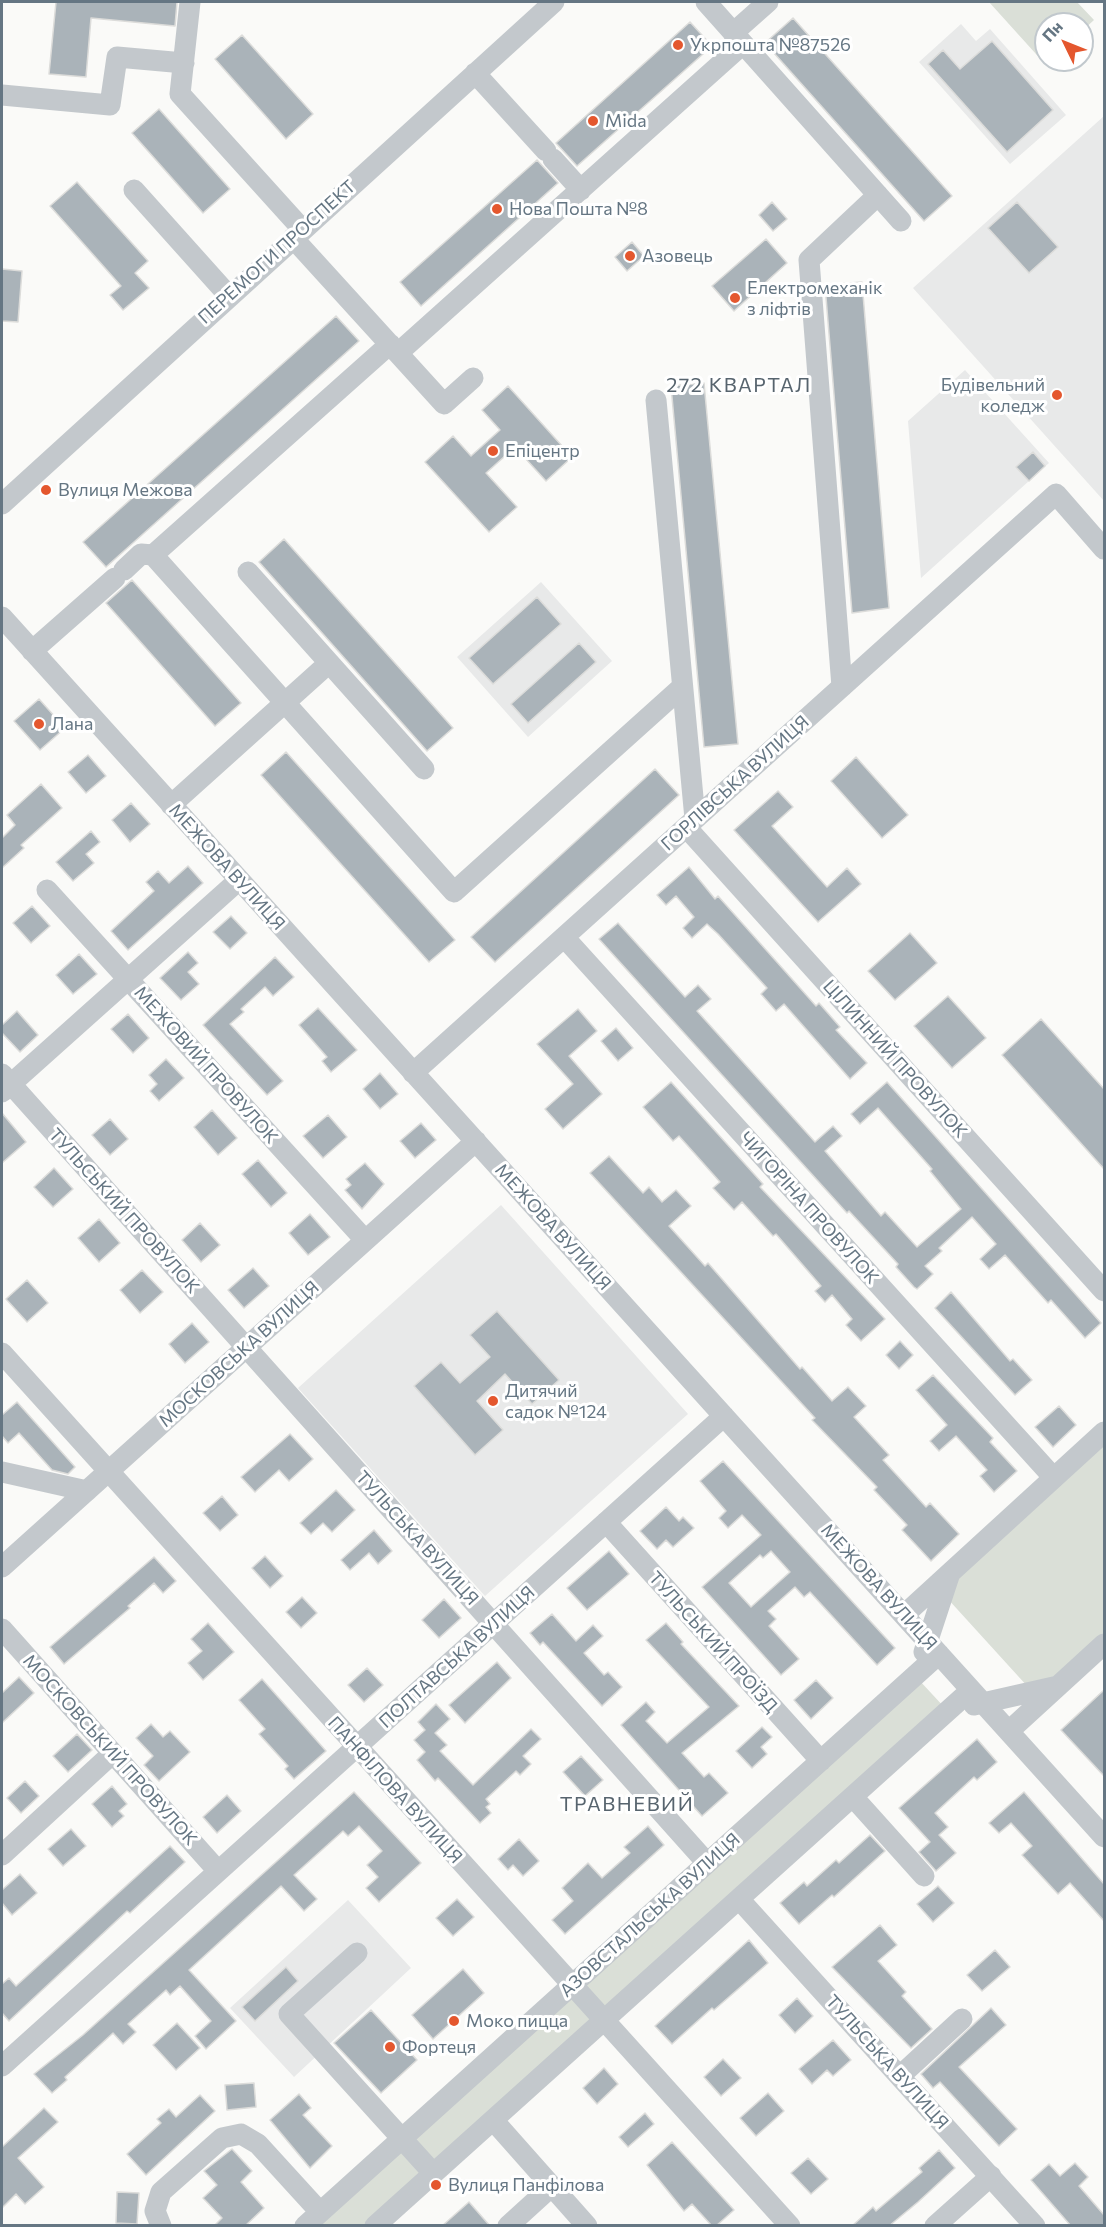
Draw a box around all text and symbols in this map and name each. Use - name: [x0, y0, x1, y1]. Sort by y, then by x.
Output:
- north arrow: [1034, 12, 1094, 72]
- text: Пн: [1038, 17, 1066, 45]
- place label: Укрпошта №87526: [690, 34, 851, 56]
- marker: Укрпошта №87526: [671, 38, 685, 52]
- place label: Mida: [605, 110, 647, 132]
- marker: Mida: [586, 114, 600, 128]
- street label: ПЕРЕМОГИ ПРОСПЕКТ: [194, 176, 360, 328]
- place label: Нова Пошта №8: [509, 198, 648, 220]
- marker: Нова Пошта №8: [490, 202, 504, 216]
- place label: Азовець: [642, 245, 713, 267]
- marker: Азовець: [623, 249, 637, 263]
- place label: Електромеханік з ліфтів: [747, 277, 883, 320]
- marker: Електромеханік з ліфтів: [728, 291, 742, 305]
- district label: 272 КВАРТАЛ: [666, 373, 812, 397]
- place label: Будівельний коледж: [941, 374, 1045, 416]
- marker: Будівельний коледж: [1050, 388, 1064, 402]
- place label: Епіцентр: [505, 440, 580, 462]
- marker: Епіцентр: [486, 444, 500, 458]
- place label: Вулиця Межова: [58, 479, 193, 501]
- marker: Вулиця Межова: [39, 483, 53, 497]
- street label: ГОРЛІВСЬКА ВУЛИЦЯ: [657, 711, 813, 855]
- place label: Лана: [51, 713, 93, 735]
- marker: Лана: [32, 717, 46, 731]
- street label: МЕЖОВА ВУЛИЦЯ: [165, 799, 289, 935]
- street label: ЦІЛИННИЙ ПРОВУЛОК: [818, 976, 972, 1142]
- street label: МЕЖОВИЙ ПРОВУЛОК: [130, 982, 282, 1148]
- street label: ТУЛЬСЬКИЙ ПРОВУЛОК: [44, 1124, 204, 1298]
- street label: ЧИГОРІНА ПРОВУЛОК: [735, 1127, 883, 1289]
- street label: МЕЖОВА ВУЛИЦЯ: [491, 1159, 615, 1295]
- street label: МОСКОВСЬКА ВУЛИЦЯ: [154, 1276, 324, 1432]
- place label: Дитячий садок №124: [505, 1380, 607, 1422]
- marker: Дитячий садок №124: [486, 1394, 500, 1408]
- street label: ТУЛЬСЬКА ВУЛИЦЯ: [351, 1466, 483, 1610]
- street label: МЕЖОВА ВУЛИЦЯ: [817, 1519, 941, 1655]
- street label: ТУЛЬСЬКИЙ ПРОЇЗД: [644, 1567, 782, 1717]
- street label: ПОЛТАВСЬКА ВУЛИЦЯ: [375, 1581, 539, 1733]
- street label: МОСКОВСЬКИЙ ПРОВУЛОК: [18, 1650, 202, 1850]
- street label: ПАНФІЛОВА ВУЛИЦЯ: [323, 1712, 467, 1868]
- district label: ТРАВНЕВИЙ: [560, 1792, 694, 1816]
- street label: АЗОВСТАЛЬСЬКА ВУЛИЦЯ: [555, 1828, 745, 2002]
- street label: ТУЛЬСЬКА ВУЛИЦЯ: [821, 1990, 953, 2134]
- place label: Моко пицца: [466, 2010, 568, 2032]
- marker: Моко пицца: [447, 2014, 461, 2028]
- place label: Фортеця: [402, 2036, 476, 2058]
- marker: Фортеця: [383, 2040, 397, 2054]
- place label: Вулиця Панфілова: [448, 2174, 604, 2196]
- marker: Вулиця Панфілова: [429, 2178, 443, 2192]

